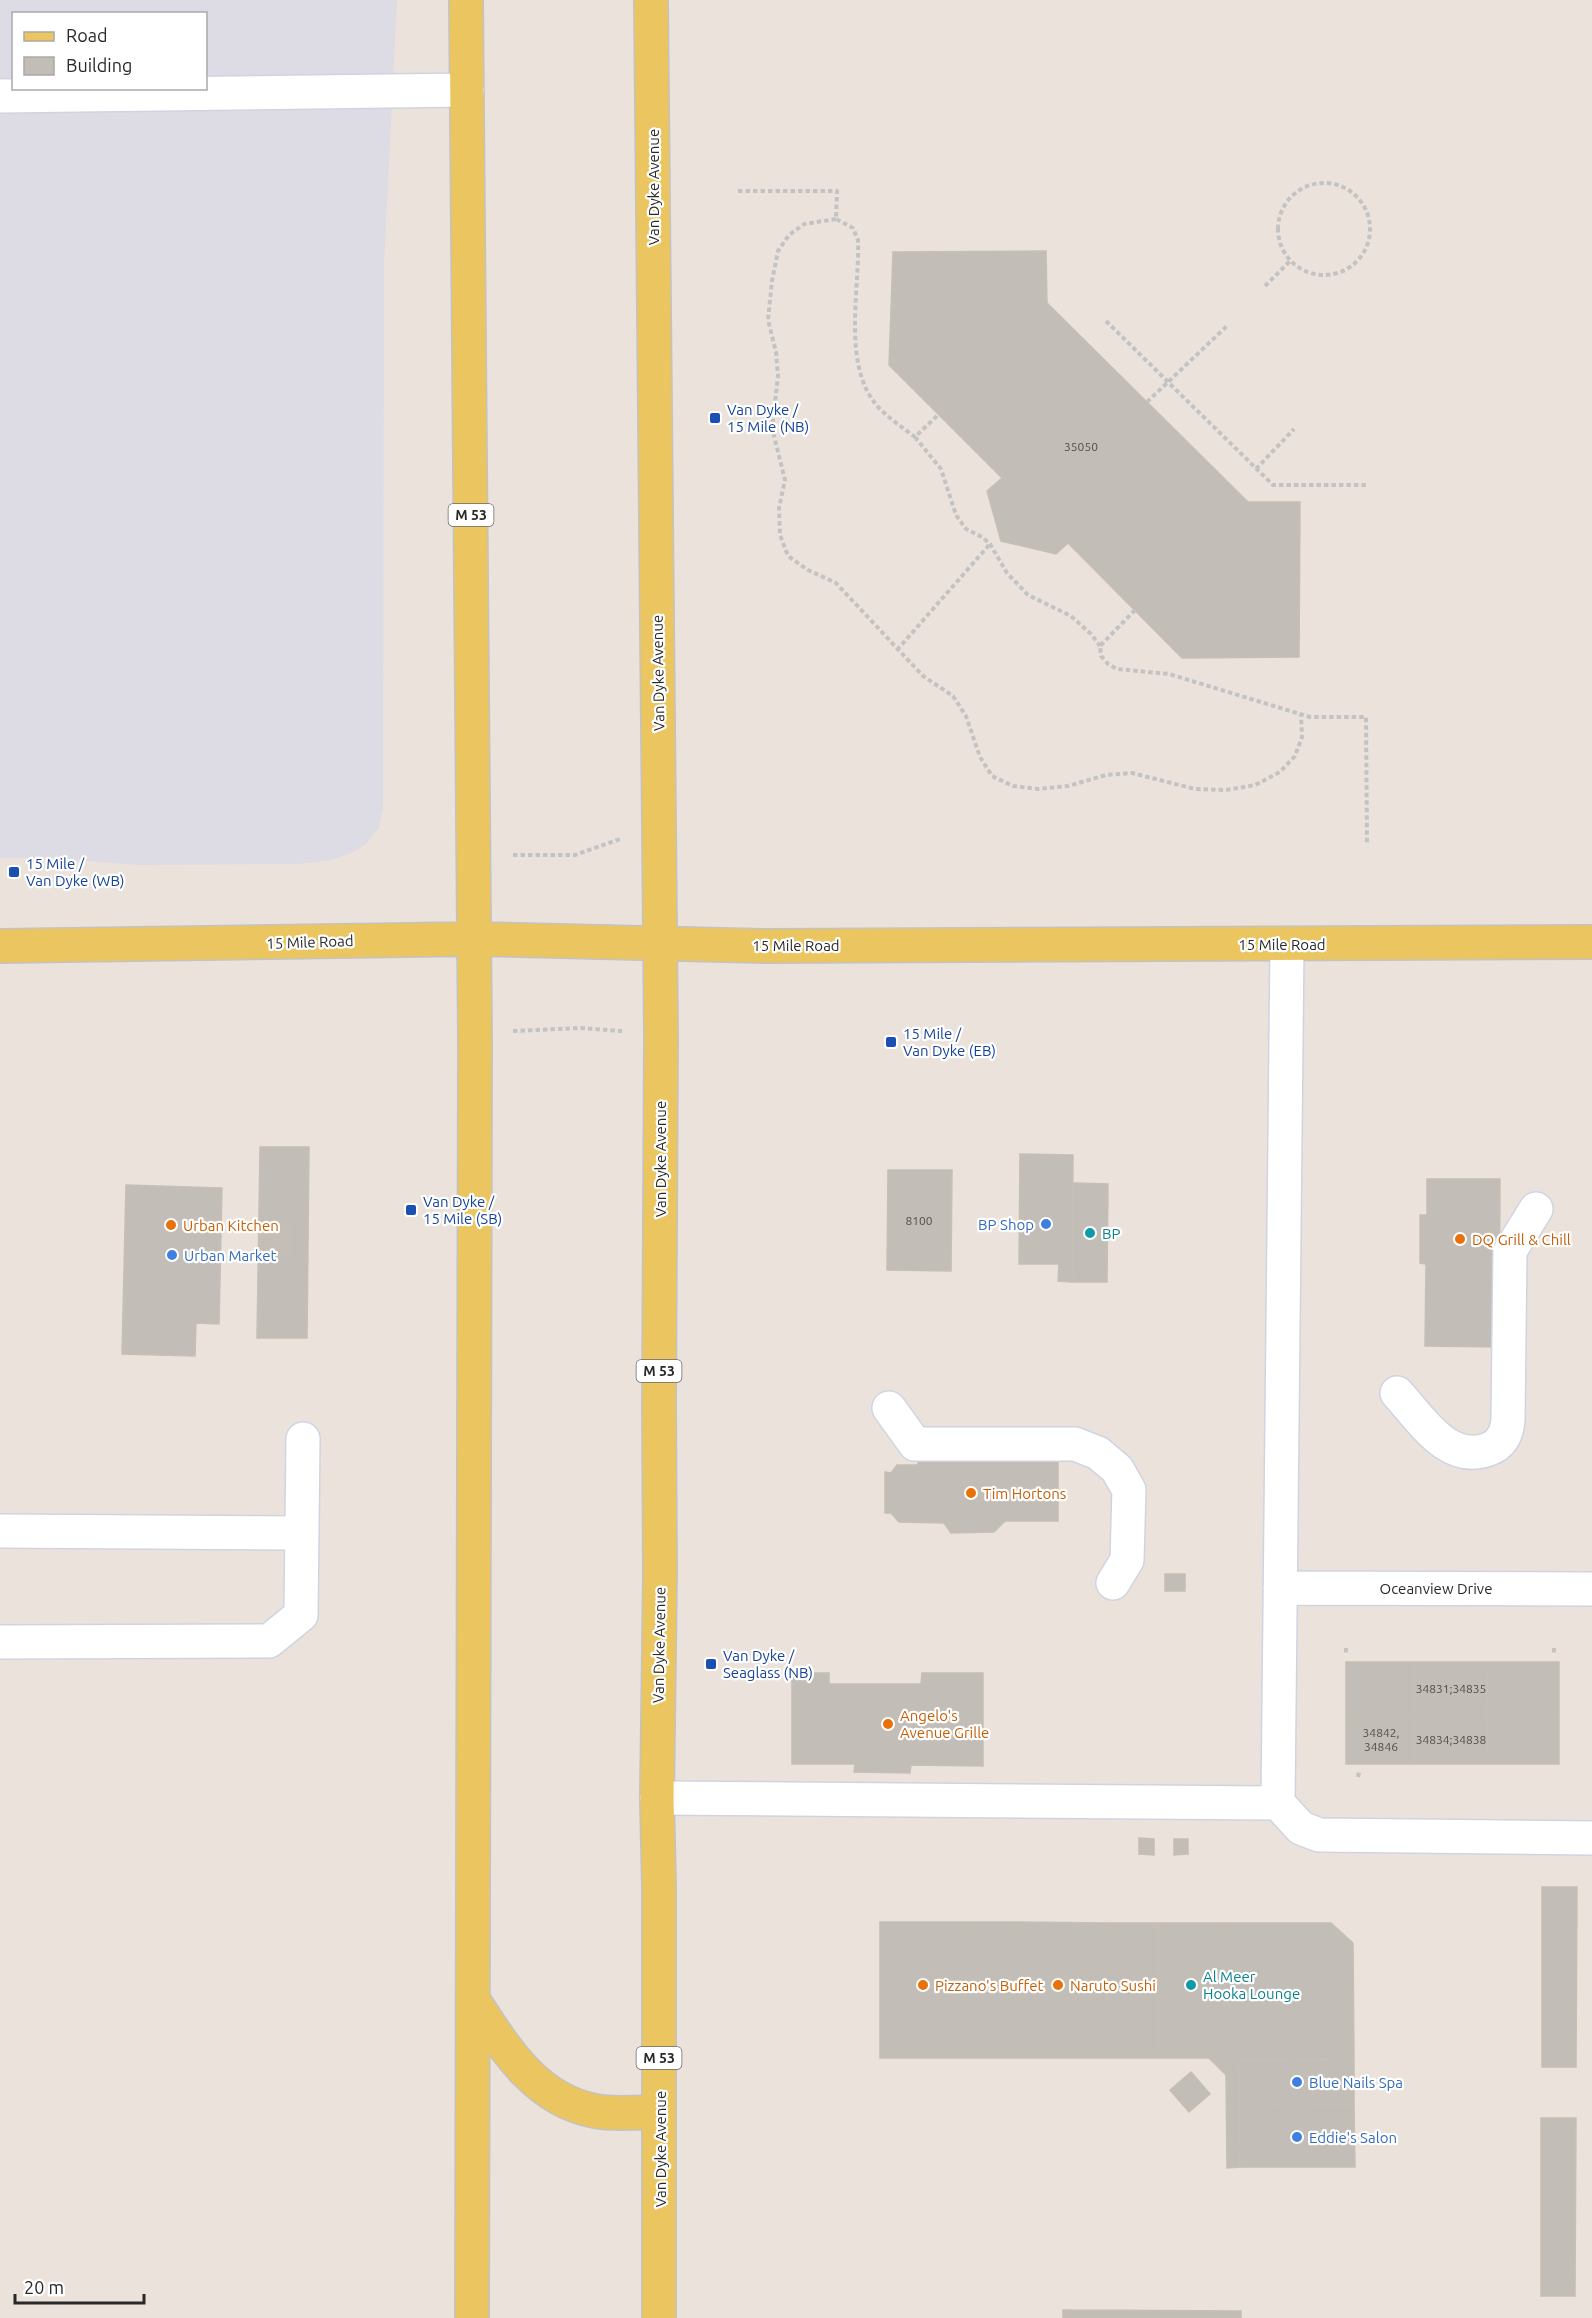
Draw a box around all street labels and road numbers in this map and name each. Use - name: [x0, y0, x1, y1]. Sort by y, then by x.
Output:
- street label: Van Dyke Avenue: [645, 129, 662, 245]
- road number: M 53: [448, 504, 494, 526]
- street label: Van Dyke Avenue: [648, 615, 668, 731]
- street label: 15 Mile Road: [266, 932, 354, 952]
- street label: 15 Mile Road: [1238, 936, 1326, 953]
- street label: 15 Mile Road: [752, 937, 840, 954]
- street label: Van Dyke Avenue: [652, 1101, 669, 1217]
- road number: M 53: [636, 1360, 682, 1382]
- street label: Oceanview Drive: [1380, 1580, 1492, 1597]
- street label: Van Dyke Avenue: [649, 1587, 669, 1703]
- road number: M 53: [636, 2047, 682, 2069]
- street label: Van Dyke Avenue: [652, 2091, 669, 2207]

